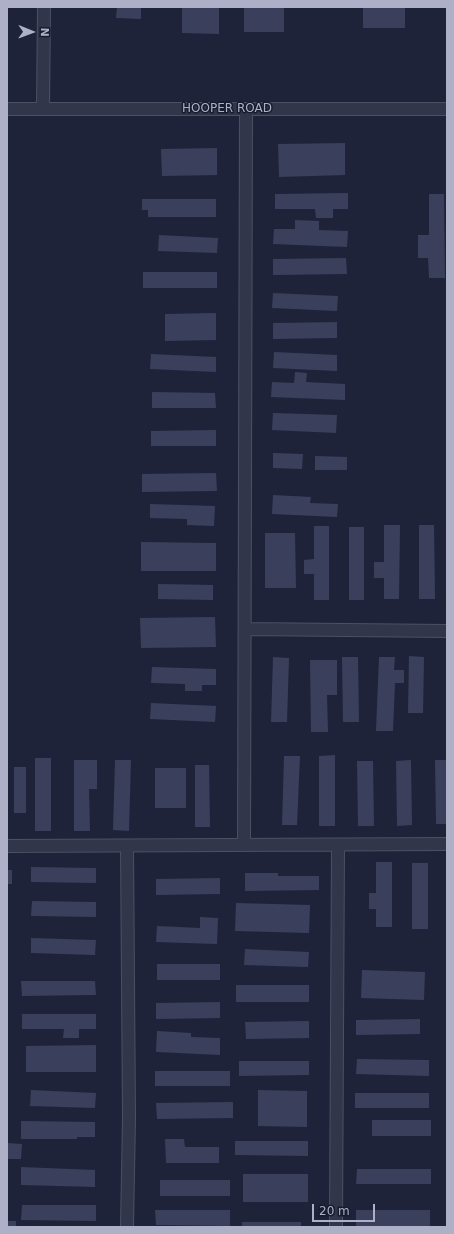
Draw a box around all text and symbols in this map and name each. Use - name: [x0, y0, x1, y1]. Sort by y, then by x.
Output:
- north arrow: [12, 12, 52, 52]
- text: N: [38, 27, 51, 37]
- street label: HOOPER ROAD: [182, 102, 272, 116]
- scale bar: [314, 1196, 377, 1222]
- text: 20 m: [319, 1204, 350, 1218]

